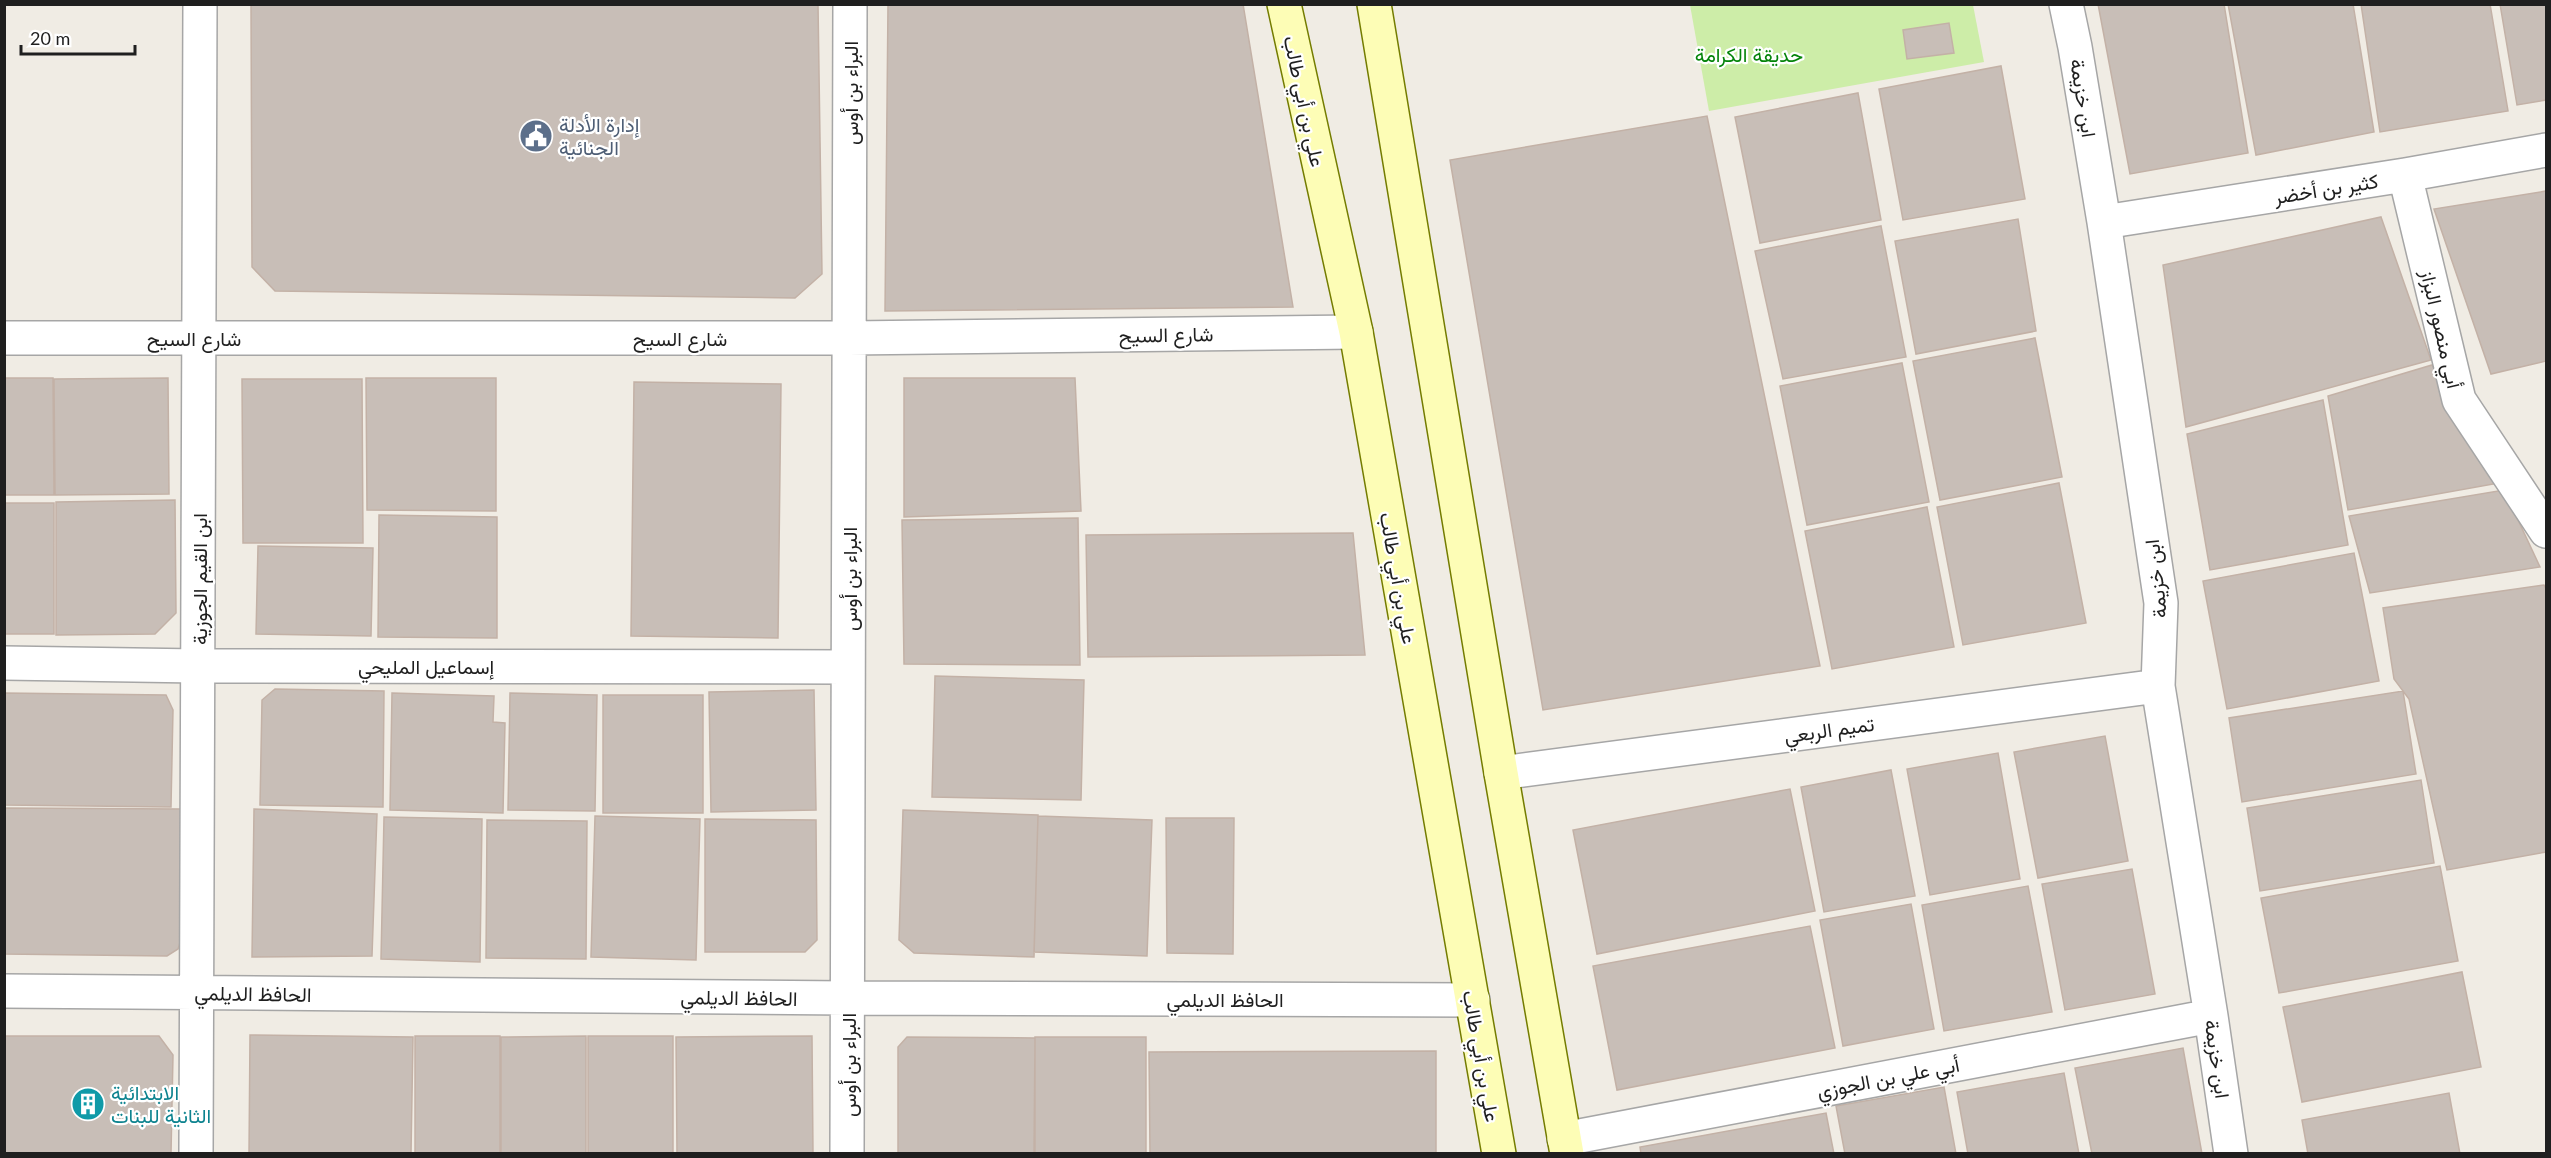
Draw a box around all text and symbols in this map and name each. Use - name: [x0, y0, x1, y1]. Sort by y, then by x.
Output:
- scale bar: [21, 18, 135, 56]
- text: 20 m: [30, 27, 70, 49]
- street label: علي بن أبي طالب: [1274, 33, 1331, 170]
- street label: البراء بن أوس: [838, 41, 864, 145]
- park label: حديقة الكرامة: [1695, 42, 1803, 68]
- street label: ابن خزيمة: [2064, 57, 2102, 139]
- place label: إدارة الأدلة الجنائية: [559, 112, 640, 160]
- public building icon: إدارة الأدلة الجنائية: [518, 118, 554, 154]
- street label: كثير بن أخضر: [2271, 168, 2380, 210]
- street label: أبي منصور البزاز: [2411, 266, 2467, 392]
- street label: شارع السيح: [1118, 321, 1214, 350]
- street label: شارع السيح: [147, 326, 241, 353]
- street label: شارع السيح: [633, 326, 727, 353]
- street label: علي بن أبي طالب: [1370, 510, 1422, 647]
- street label: ابن القيم الجوزية: [187, 513, 213, 645]
- street label: البراء بن أوس: [837, 527, 863, 631]
- street label: ابن خزيمة: [2139, 538, 2173, 620]
- street label: إسماعيل المليحي: [358, 654, 494, 684]
- street label: تميم الربعي: [1782, 711, 1876, 753]
- street label: الحافظ الديلمي: [194, 980, 312, 1012]
- street label: الحافظ الديلمي: [680, 984, 798, 1016]
- street label: الحافظ الديلمي: [1166, 987, 1284, 1017]
- street label: علي بن أبي طالب: [1453, 988, 1505, 1125]
- street label: البراء بن أوس: [836, 1013, 862, 1117]
- street label: ابن خزيمة: [2199, 1018, 2235, 1100]
- street label: أبي علي بن الجوزي: [1815, 1051, 1963, 1108]
- place label: الابتدائية الثانية للبنات: [111, 1080, 211, 1128]
- building icon: الابتدائية الثانية للبنات: [70, 1086, 106, 1122]

